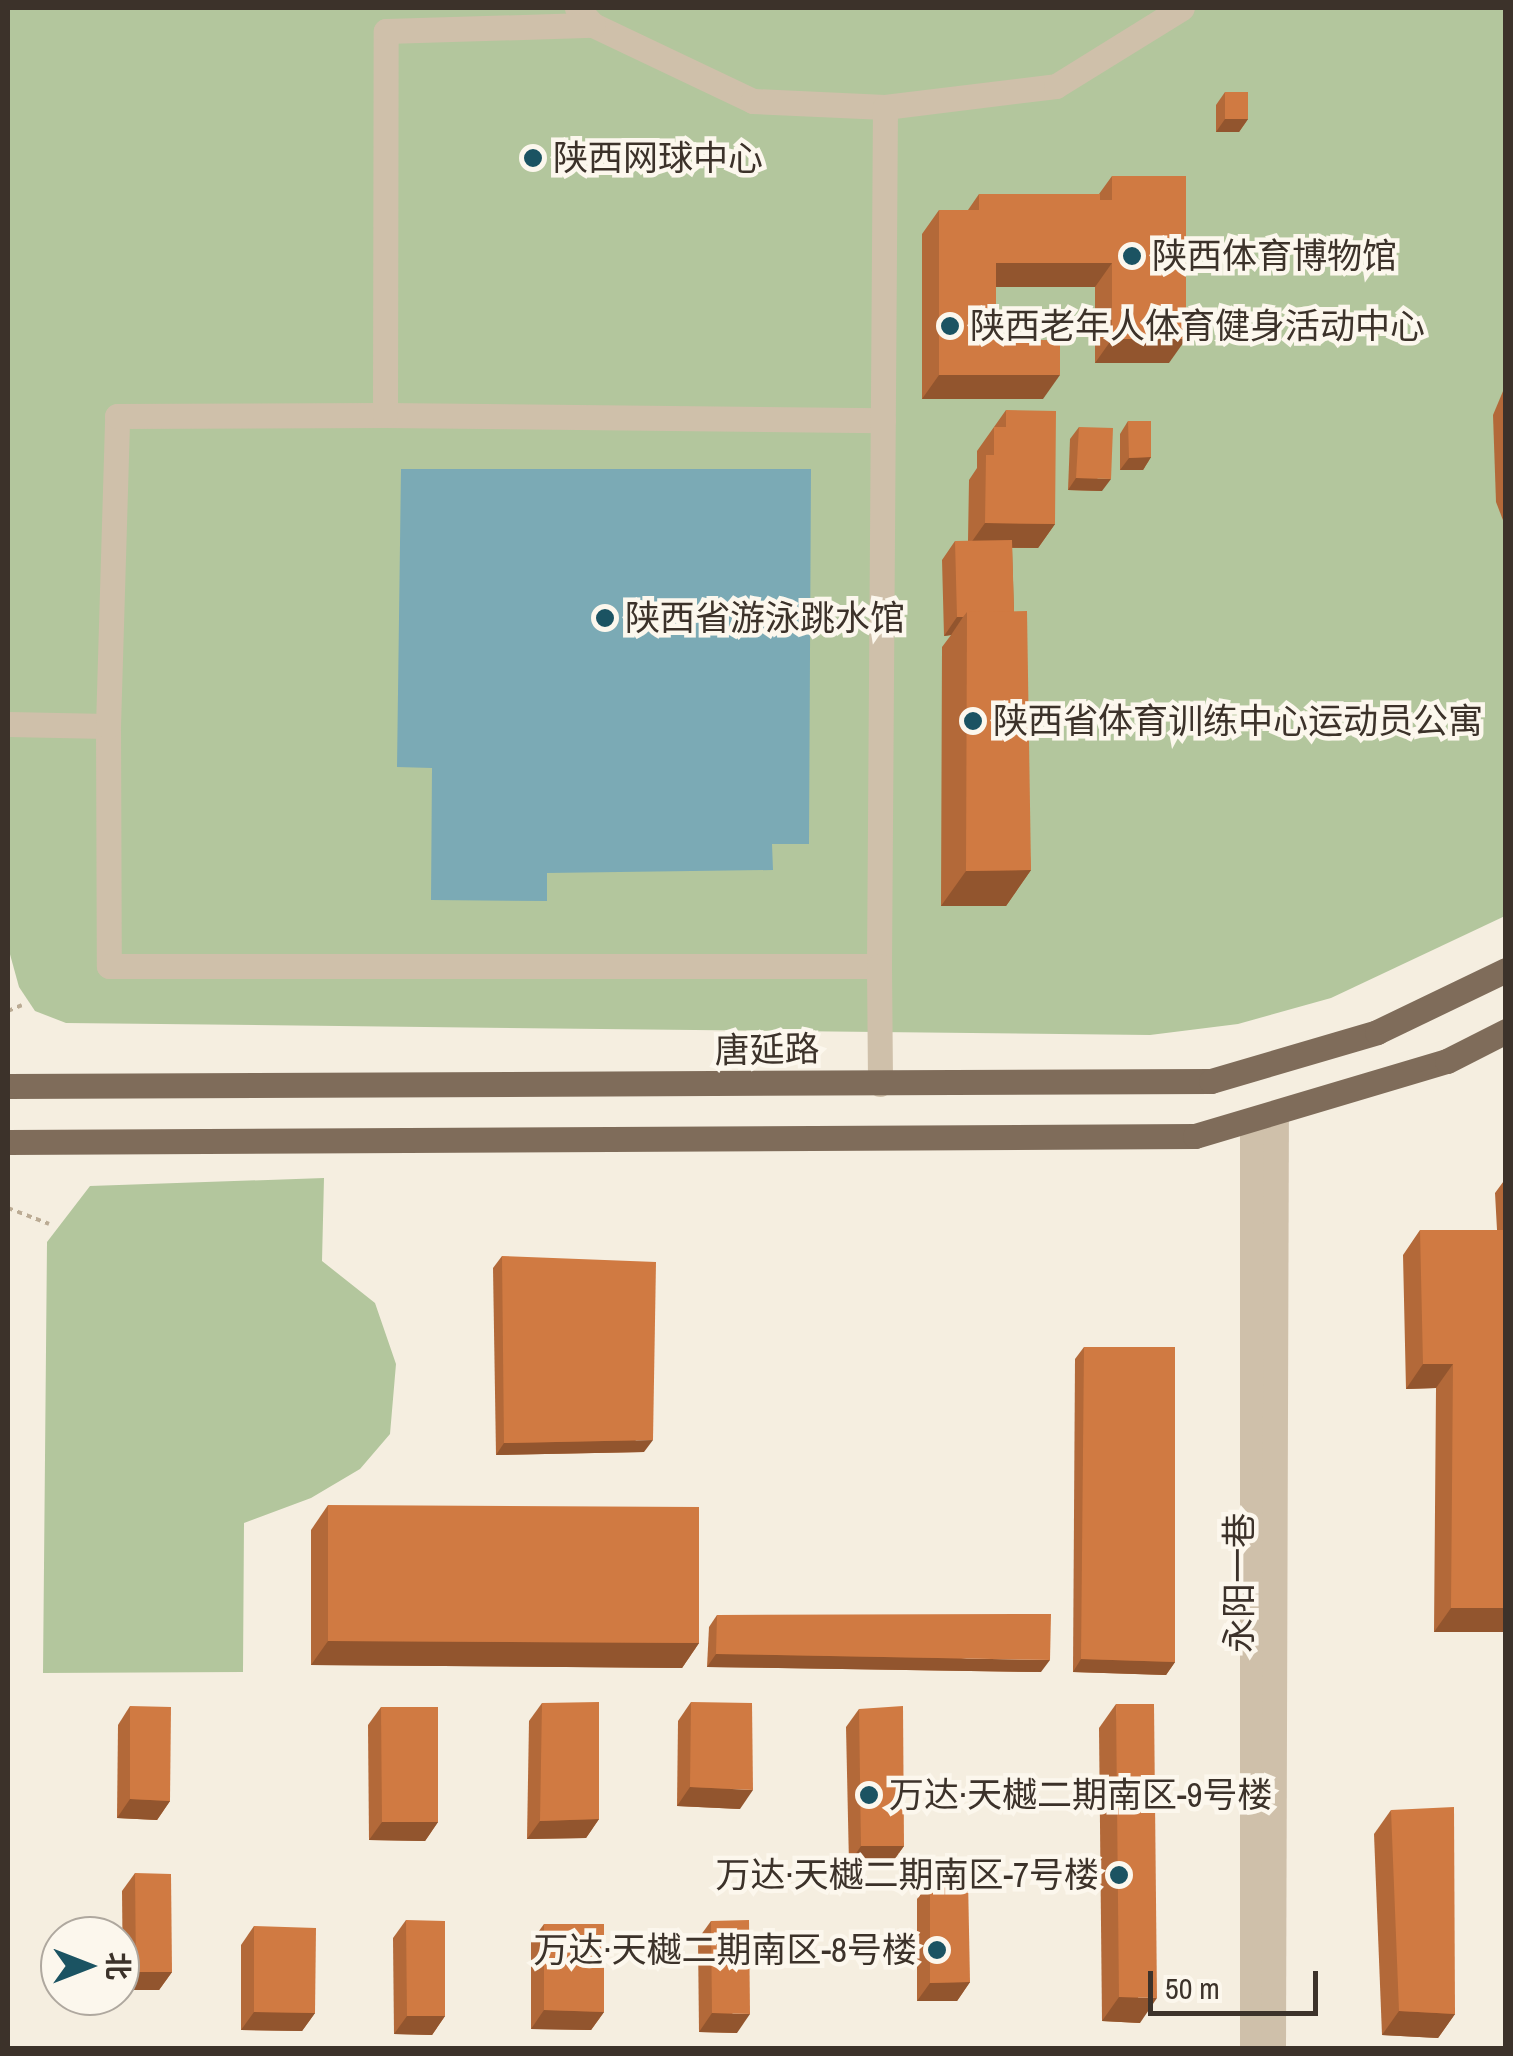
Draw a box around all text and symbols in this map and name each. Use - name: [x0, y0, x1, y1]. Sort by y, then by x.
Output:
- place label: 陕西网球中心: [553, 137, 763, 179]
- marker: 陕西网球中心: [522, 147, 544, 169]
- place label: 陕西体育博物馆: [1152, 235, 1397, 277]
- marker: 陕西体育博物馆: [1121, 245, 1143, 267]
- place label: 陕西老年人体育健身活动中心: [970, 305, 1425, 347]
- marker: 陕西老年人体育健身活动中心: [939, 315, 961, 337]
- place label: 陕西省游泳跳水馆: [625, 597, 905, 639]
- marker: 陕西省游泳跳水馆: [594, 607, 616, 629]
- place label: 陕西省体育训练中心运动员公寓: [993, 700, 1483, 742]
- marker: 陕西省体育训练中心运动员公寓: [962, 710, 984, 732]
- street label: 唐延路: [714, 1028, 820, 1072]
- street label: 永阳一巷: [1218, 1513, 1260, 1653]
- place label: 万达·天樾二期南区-9号楼: [889, 1774, 1272, 1816]
- marker: 万达·天樾二期南区-9号楼: [858, 1784, 880, 1806]
- place label: 万达·天樾二期南区-7号楼: [716, 1854, 1099, 1896]
- marker: 万达·天樾二期南区-7号楼: [1108, 1864, 1130, 1886]
- north arrow: [40, 1916, 140, 2016]
- place label: 万达·天樾二期南区-8号楼: [534, 1929, 917, 1971]
- marker: 万达·天樾二期南区-8号楼: [926, 1939, 948, 1961]
- scale bar: [1153, 1951, 1323, 2013]
- text: 北: [99, 1952, 137, 1980]
- text: 50 m: [1165, 1968, 1220, 2008]

